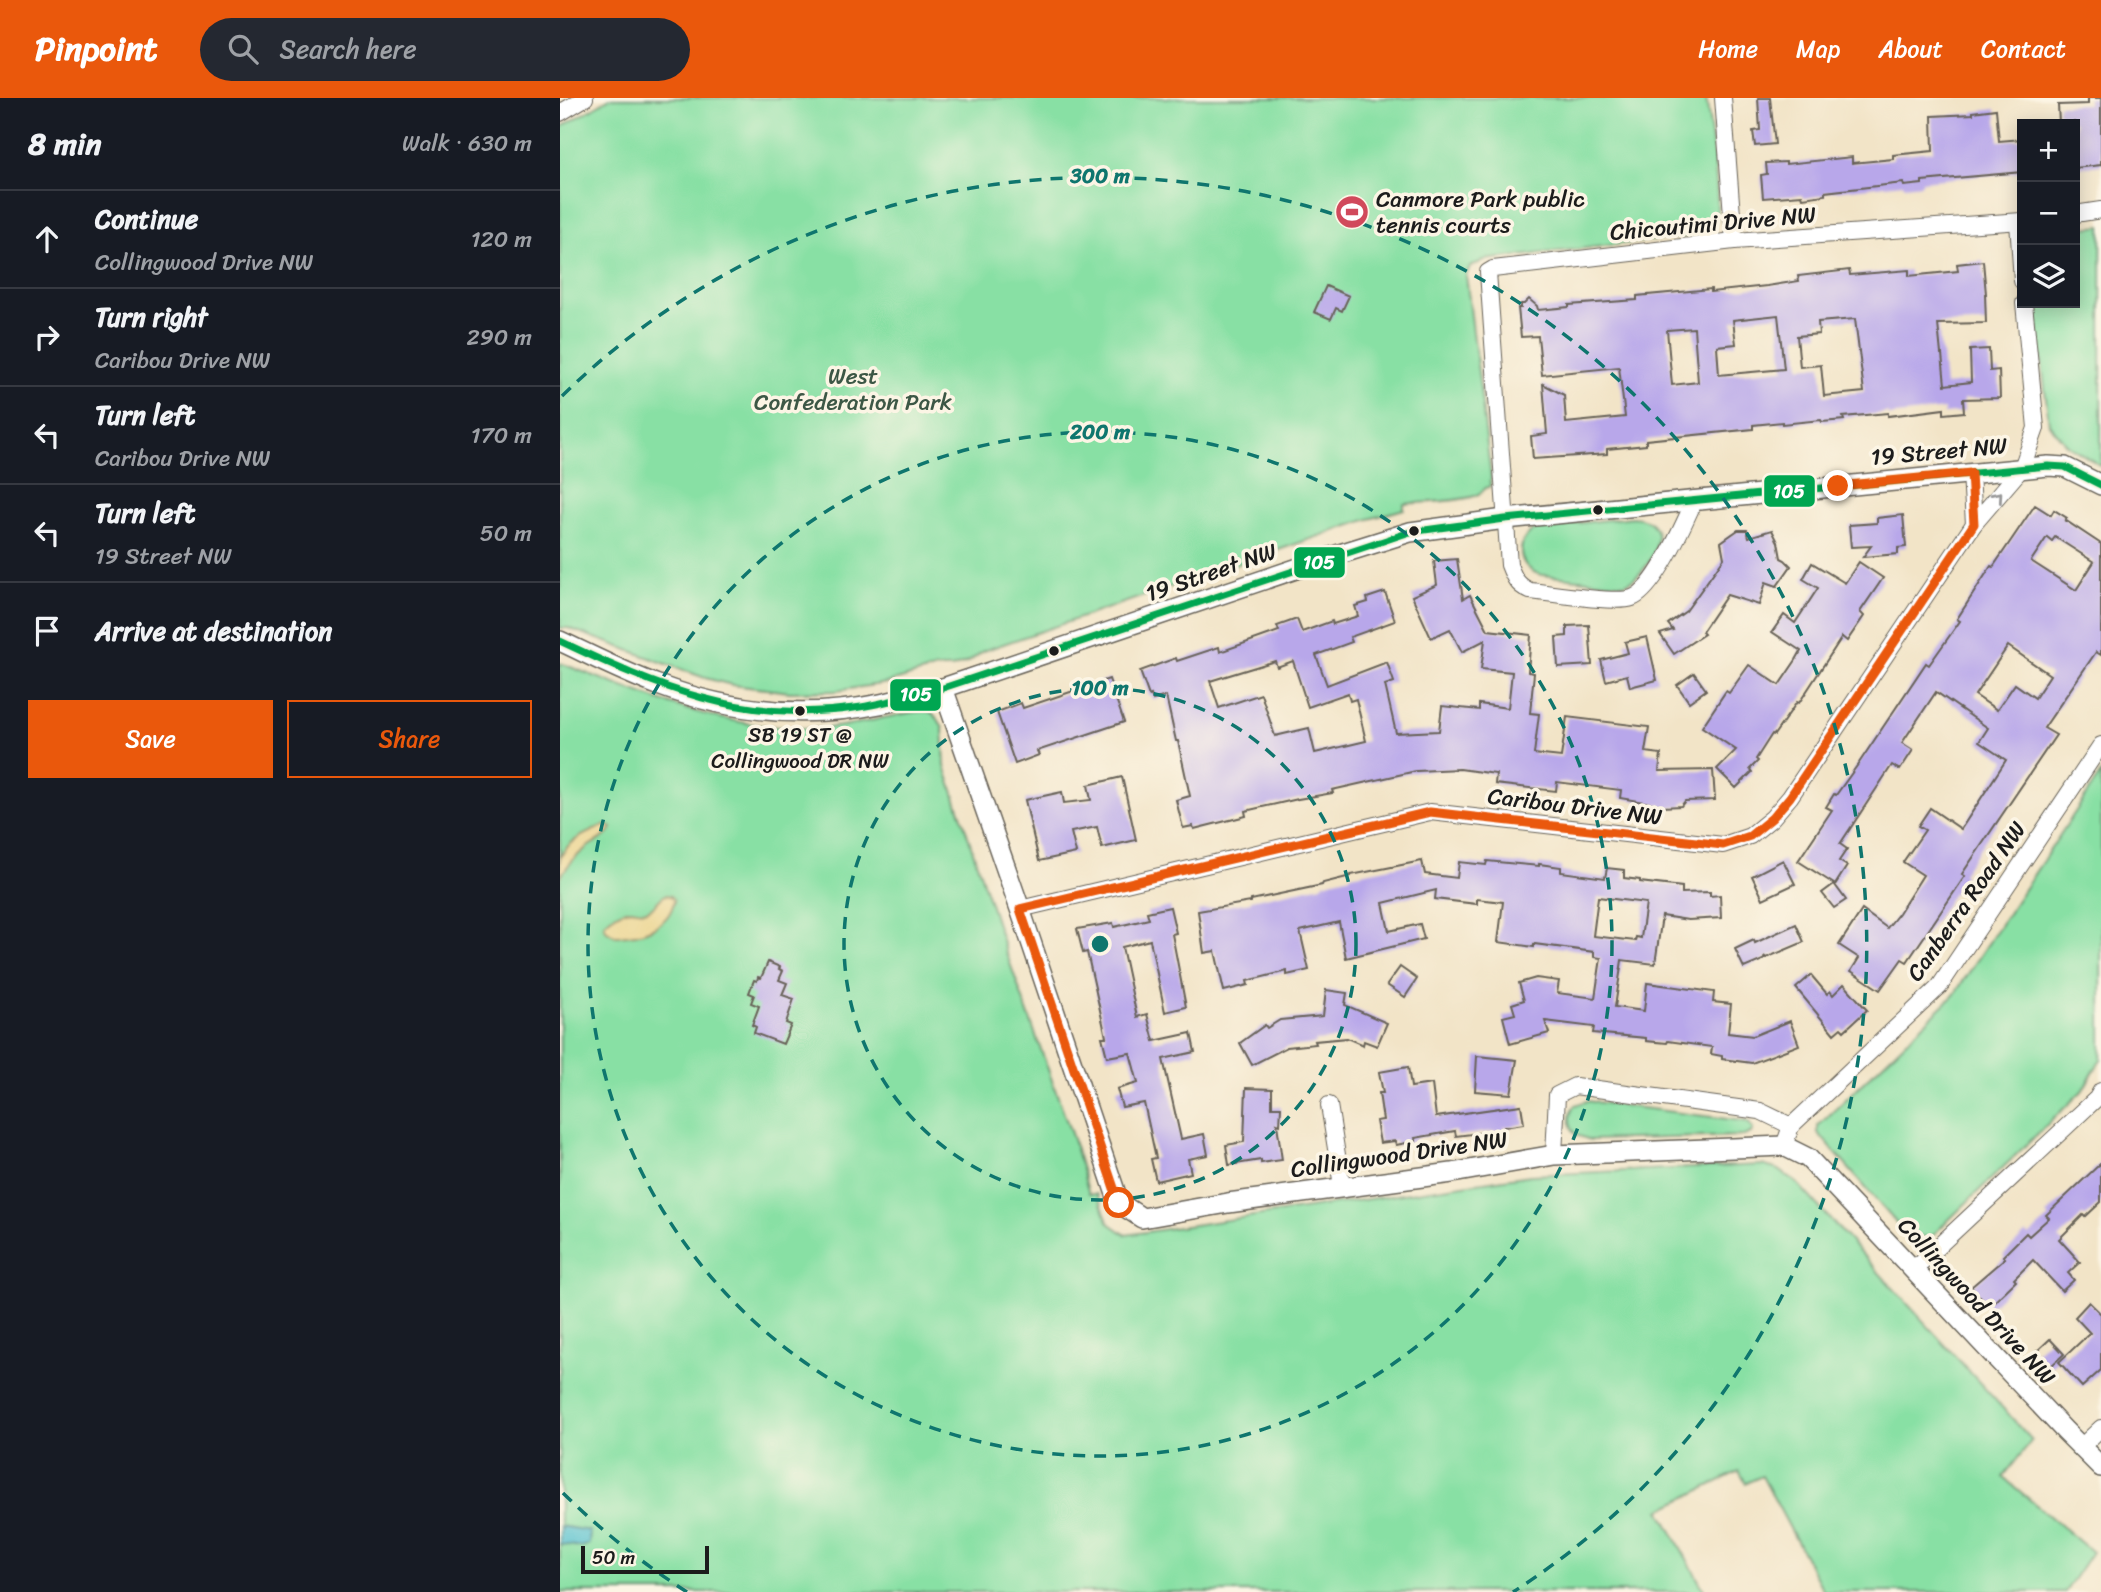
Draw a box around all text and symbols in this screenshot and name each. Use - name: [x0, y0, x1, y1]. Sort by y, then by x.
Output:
- search box: [200, 18, 690, 81]
- text: Pinpoint: [35, 20, 158, 78]
- text: Search here: [280, 26, 417, 72]
- text: Home: [1698, 28, 1758, 70]
- text: Map: [1796, 28, 1840, 70]
- text: About: [1878, 28, 1943, 70]
- text: Contact: [1981, 28, 2066, 70]
- icon: search: [224, 30, 262, 68]
- text: 8 min: [28, 117, 101, 171]
- map controls: [2017, 119, 2080, 308]
- button: +: [2017, 119, 2080, 182]
- text: Walk · 630 m: [402, 123, 532, 164]
- text: 300 m: [1069, 157, 1131, 195]
- place label: Canmore Park public tennis courts: [1376, 179, 1585, 246]
- button: −: [2017, 182, 2080, 245]
- sports icon: Canmore Park public tennis courts: [1333, 193, 1371, 231]
- street label: Chicoutimi Drive NW: [1608, 194, 1818, 253]
- text: Continue: [95, 196, 198, 242]
- text: 120 m: [471, 219, 532, 260]
- icon: ahead: [28, 220, 66, 258]
- text: Collingwood Drive NW: [95, 242, 314, 283]
- button: layers: [2017, 245, 2080, 308]
- text: Turn right: [95, 294, 208, 340]
- text: 290 m: [466, 317, 532, 358]
- icon: right: [28, 318, 66, 356]
- text: Caribou Drive NW: [95, 340, 271, 381]
- park label: West Confederation Park: [754, 356, 952, 423]
- text: Turn left: [95, 392, 195, 438]
- text: 200 m: [1069, 413, 1131, 451]
- text: 170 m: [471, 415, 532, 456]
- icon: left: [28, 416, 66, 454]
- street label: 19 Street NW: [1869, 425, 2010, 478]
- text: Caribou Drive NW: [95, 438, 271, 479]
- route end: [1822, 470, 1853, 501]
- line badge: 105: [1763, 474, 1816, 508]
- text: 105: [1773, 475, 1805, 508]
- text: Turn left: [95, 490, 195, 536]
- one-way arrow: [1990, 491, 2002, 504]
- unlabelled marker: [1591, 503, 1605, 517]
- text: 50 m: [480, 513, 532, 554]
- icon: left: [28, 514, 66, 552]
- unlabelled marker: [1407, 524, 1421, 538]
- street label: 19 Street NW: [1140, 531, 1283, 614]
- text: 19 Street NW: [95, 536, 232, 577]
- line badge: 105: [1293, 546, 1346, 579]
- text: 105: [1303, 546, 1335, 579]
- text: Arrive at destination: [95, 608, 332, 654]
- icon: arrive: [28, 612, 66, 650]
- unlabelled marker: [1047, 644, 1061, 658]
- text: 100 m: [1071, 669, 1129, 707]
- line badge: 105: [889, 678, 942, 712]
- text: 105: [900, 678, 932, 711]
- button: Save: [28, 700, 273, 778]
- button: Share: [287, 700, 532, 778]
- marker: SB 19 ST @ Collingwood DR NW: [793, 704, 807, 718]
- place label: SB 19 ST @ Collingwood DR NW: [711, 716, 889, 780]
- street label: Caribou Drive NW: [1485, 775, 1665, 838]
- street label: Canberra Road NW: [1896, 812, 2038, 990]
- centre of rings: [1088, 932, 1112, 956]
- street label: Collingwood Drive NW: [1288, 1119, 1511, 1190]
- route start: [1103, 1187, 1134, 1218]
- street label: Collingwood Drive NW: [1887, 1207, 2067, 1396]
- text: 50 m: [592, 1541, 635, 1574]
- scale bar: [581, 1543, 709, 1575]

